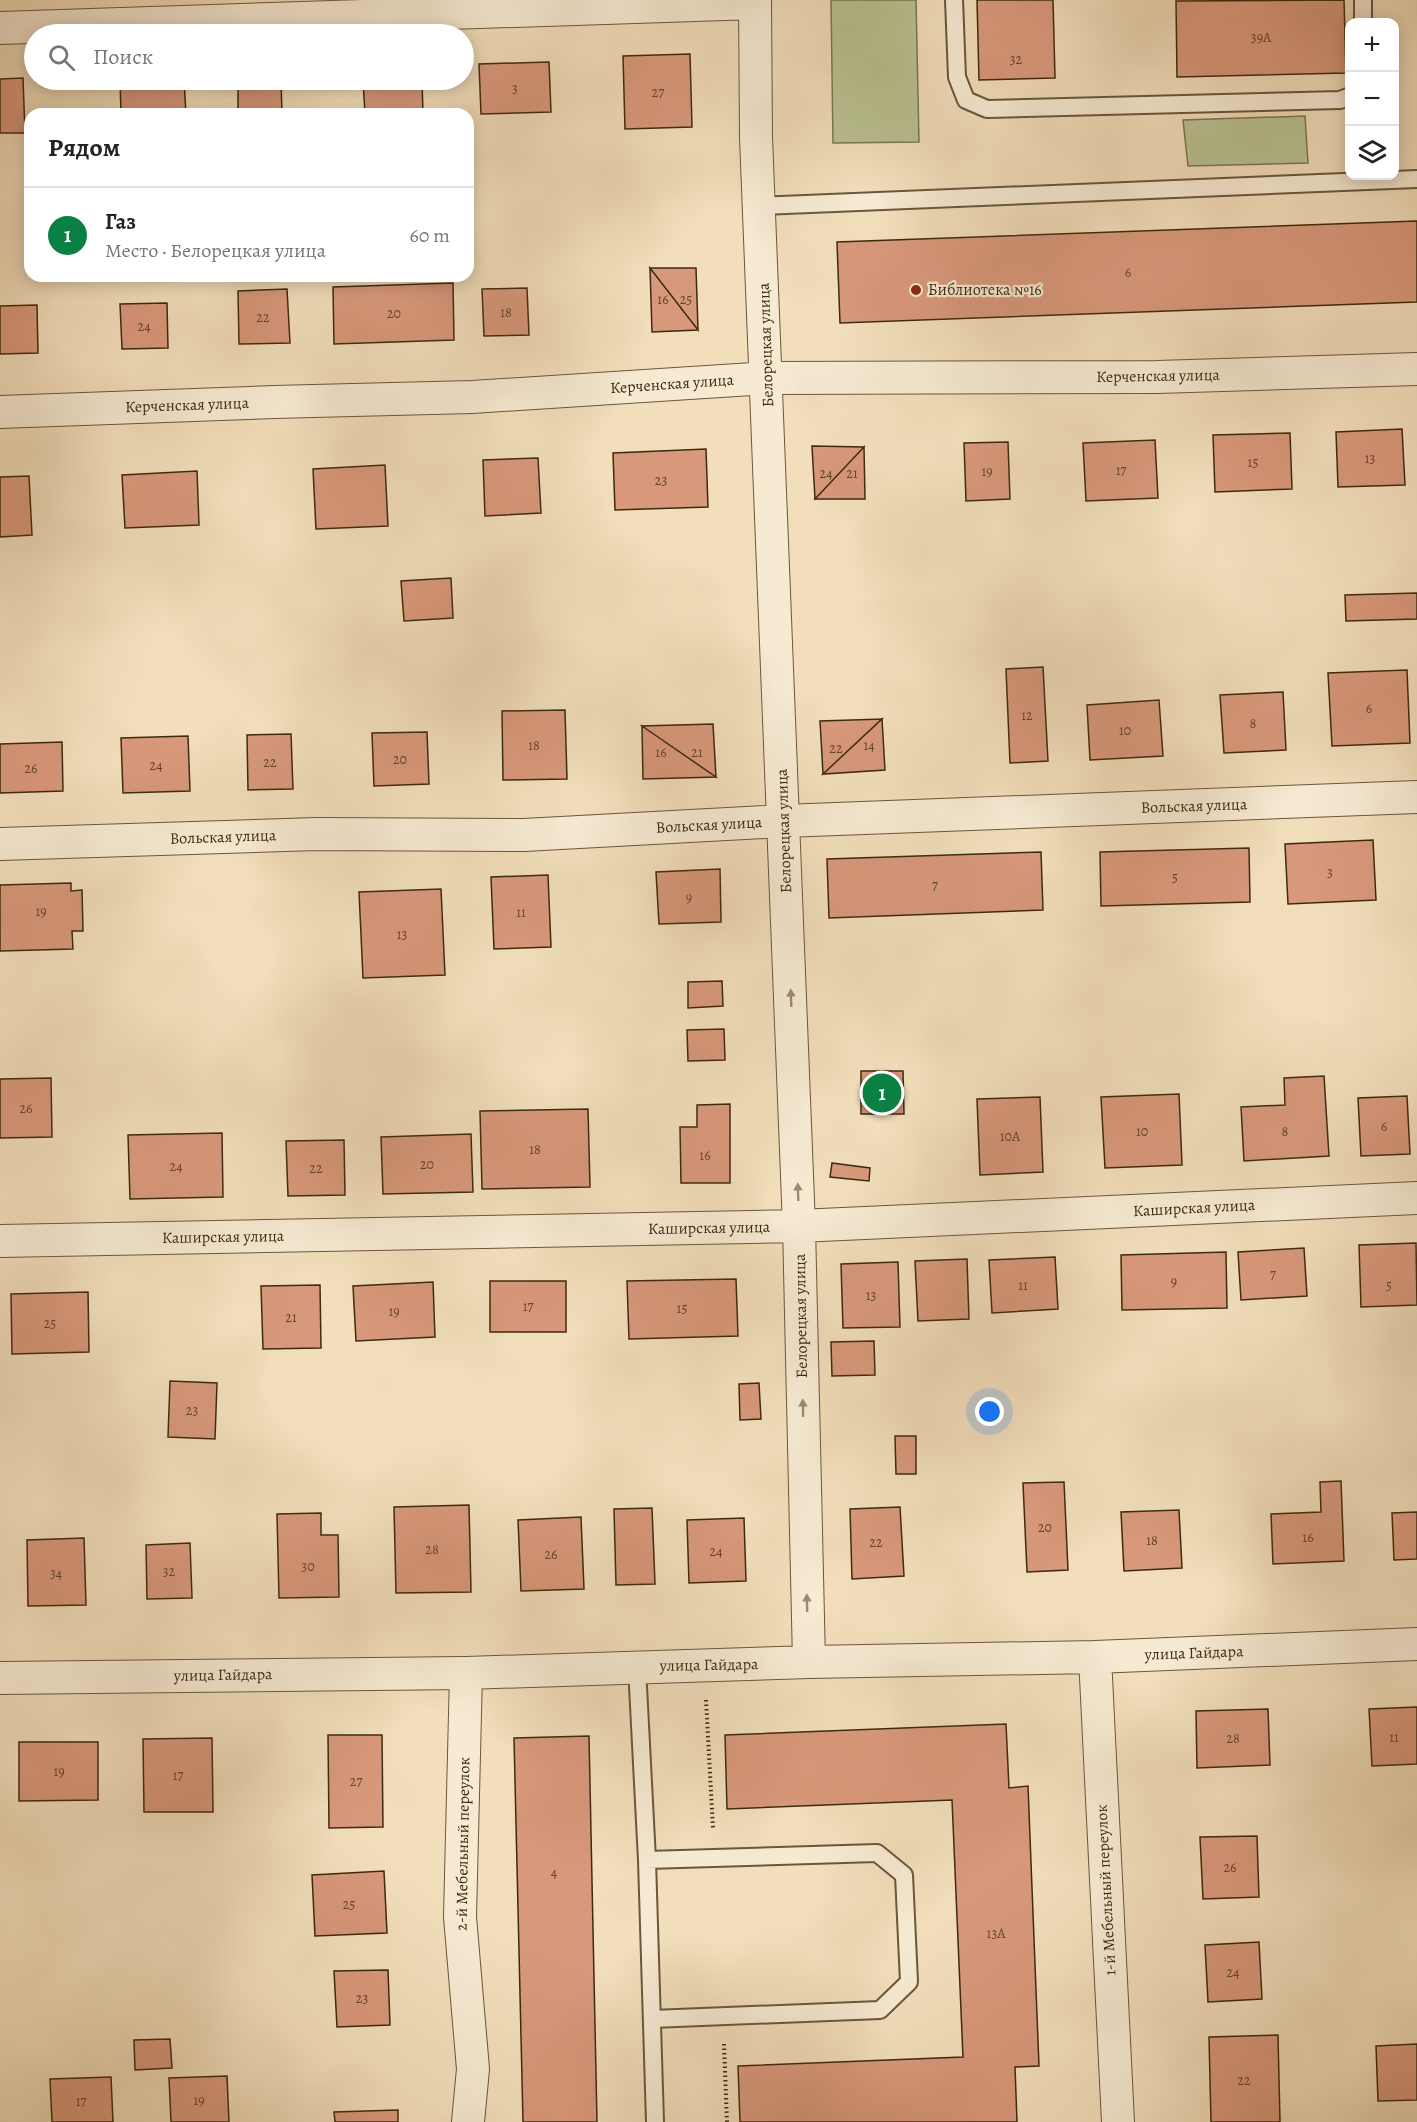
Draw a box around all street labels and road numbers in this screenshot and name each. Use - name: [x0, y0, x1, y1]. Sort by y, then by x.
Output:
- street label: Белорецкая улица: [753, 282, 779, 408]
- street label: Керченская улица: [1096, 364, 1221, 388]
- street label: Керченская улица: [610, 369, 735, 399]
- street label: Керченская улица: [125, 392, 250, 418]
- street label: Белорецкая улица: [771, 768, 797, 894]
- street label: Вольская улица: [1140, 793, 1248, 819]
- street label: Вольская улица: [655, 811, 763, 839]
- street label: Вольская улица: [169, 824, 277, 850]
- street label: Каширская улица: [1132, 1194, 1256, 1222]
- street label: Каширская улица: [648, 1216, 771, 1240]
- street label: Каширская улица: [162, 1225, 285, 1249]
- street label: Белорецкая улица: [789, 1253, 813, 1378]
- street label: улица Гайдара: [1143, 1640, 1244, 1666]
- street label: улица Гайдара: [658, 1653, 759, 1677]
- street label: улица Гайдара: [172, 1663, 273, 1687]
- street label: 2-й Мебельный переулок: [450, 1757, 476, 1931]
- street label: 1-й Мебельный переулок: [1091, 1804, 1121, 1976]

